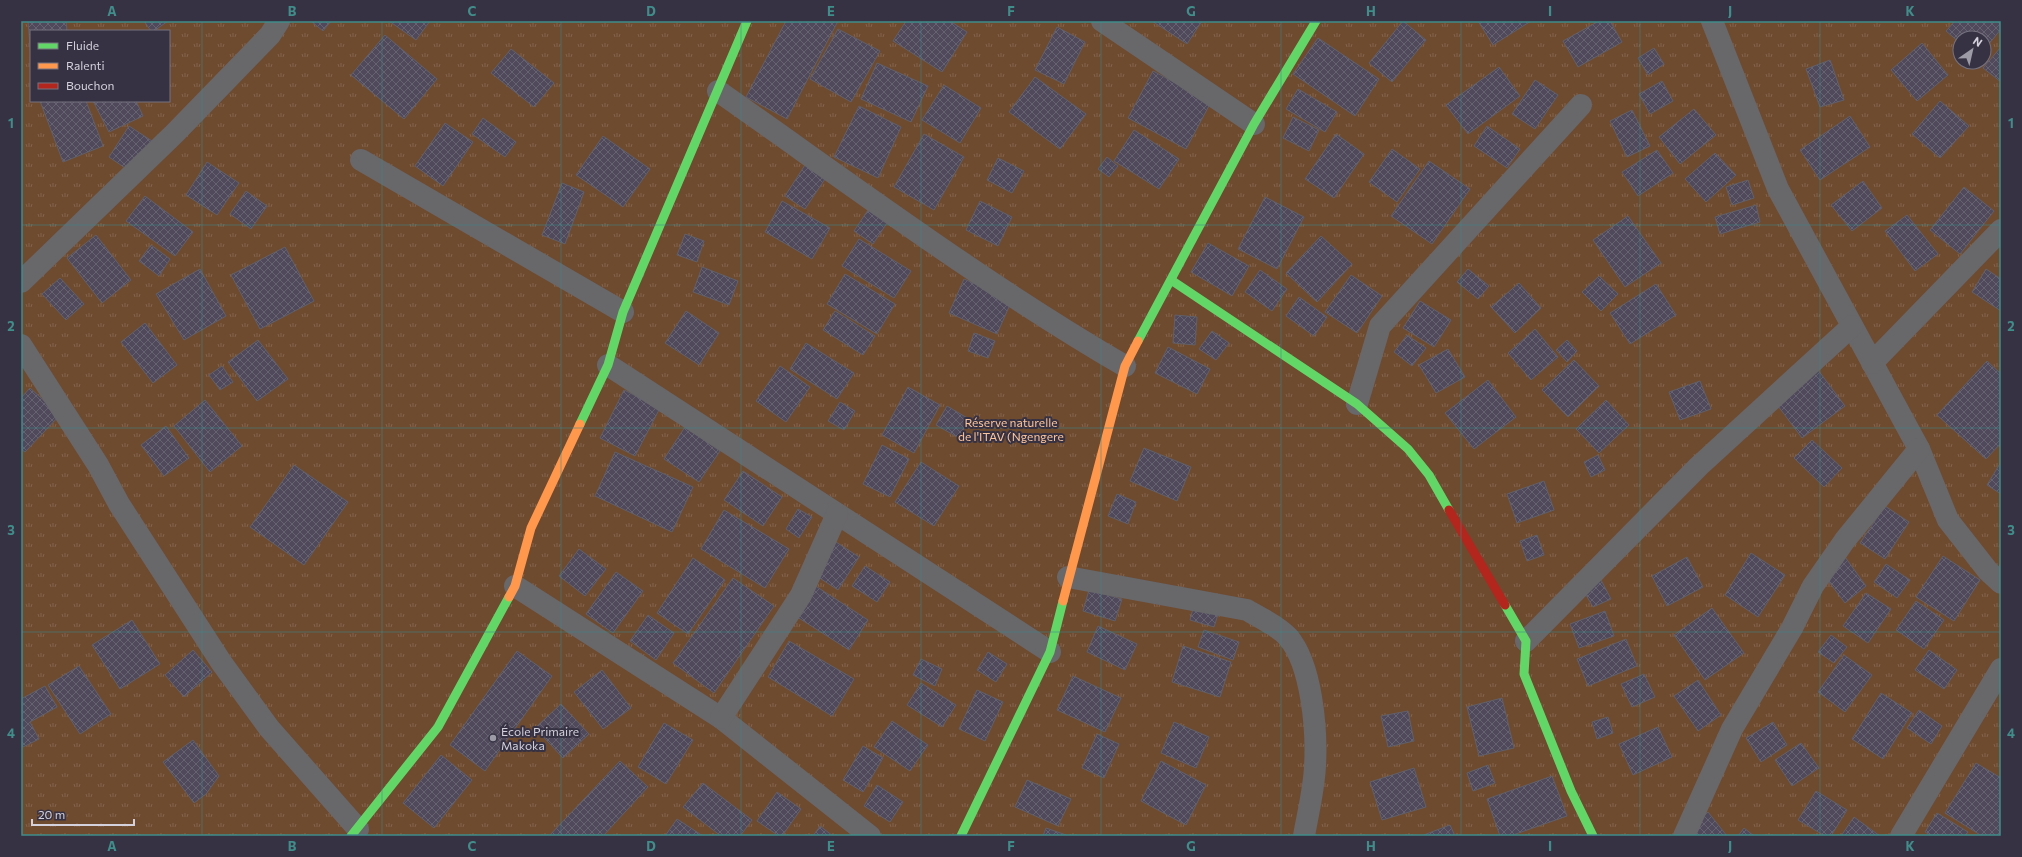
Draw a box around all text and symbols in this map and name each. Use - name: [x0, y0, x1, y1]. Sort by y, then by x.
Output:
- text: A: [107, 3, 117, 19]
- text: B: [288, 3, 297, 19]
- text: C: [468, 3, 477, 19]
- text: D: [646, 3, 656, 19]
- text: E: [827, 3, 835, 19]
- text: F: [1007, 3, 1015, 19]
- text: G: [1186, 3, 1196, 19]
- text: H: [1366, 3, 1376, 19]
- text: I: [1548, 3, 1552, 19]
- text: J: [1728, 3, 1732, 19]
- text: K: [1905, 3, 1915, 19]
- legend: [30, 30, 170, 102]
- north arrow: [1952, 30, 1992, 70]
- text: N: [1971, 34, 1985, 49]
- text: Fluide: [66, 38, 99, 52]
- text: Ralenti: [66, 58, 105, 72]
- text: Bouchon: [66, 78, 114, 92]
- text: 1: [8, 115, 14, 131]
- text: 1: [2008, 115, 2014, 131]
- text: 2: [7, 318, 15, 334]
- text: 2: [2007, 318, 2015, 334]
- park label: Réserve naturelle de l'ITAV (Ngengere: [958, 415, 1064, 443]
- text: 3: [7, 522, 15, 538]
- text: 3: [2007, 522, 2015, 538]
- place label: École Primaire Makoka: [501, 724, 579, 752]
- text: 4: [7, 725, 15, 741]
- text: 4: [2007, 725, 2015, 741]
- marker: École Primaire Makoka: [488, 733, 498, 743]
- scale bar: [32, 801, 134, 827]
- text: 20 m: [38, 807, 65, 821]
- text: A: [107, 838, 117, 854]
- text: B: [288, 838, 297, 854]
- text: C: [468, 838, 477, 854]
- text: D: [646, 838, 656, 854]
- text: E: [827, 838, 835, 854]
- text: F: [1007, 838, 1015, 854]
- text: G: [1186, 838, 1196, 854]
- text: H: [1366, 838, 1376, 854]
- text: I: [1548, 838, 1552, 854]
- text: J: [1728, 838, 1732, 854]
- text: K: [1905, 838, 1915, 854]

